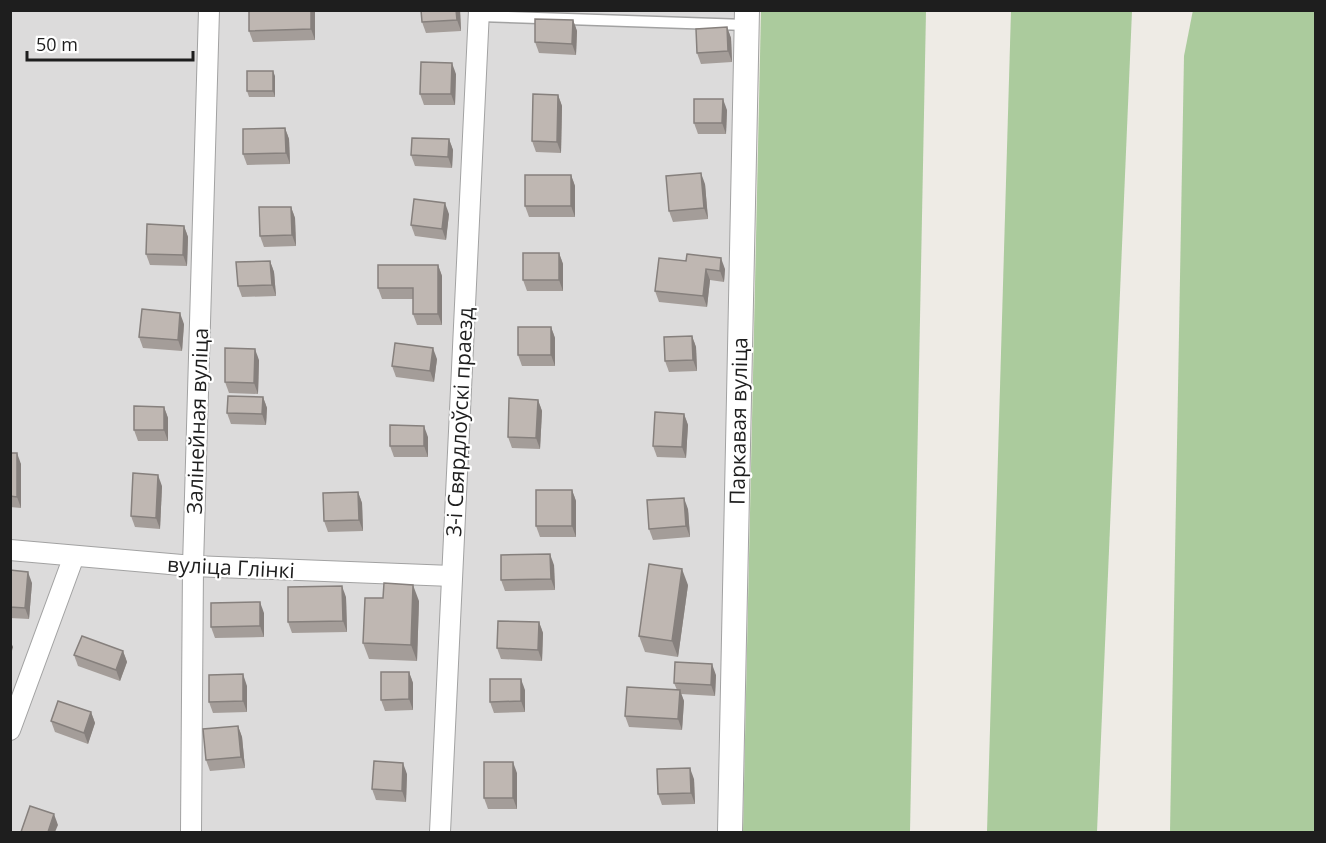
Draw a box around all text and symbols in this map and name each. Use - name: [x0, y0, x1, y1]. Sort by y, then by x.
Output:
- scale bar: [27, 24, 194, 62]
- text: 50 m: [36, 32, 78, 56]
- street label: 3-і Свярдлоўскі праезд: [439, 307, 479, 537]
- street label: Залінейная вуліца: [180, 327, 214, 515]
- street label: Паркавая вуліца: [723, 337, 753, 505]
- street label: вуліца Глінкі: [166, 550, 296, 584]

